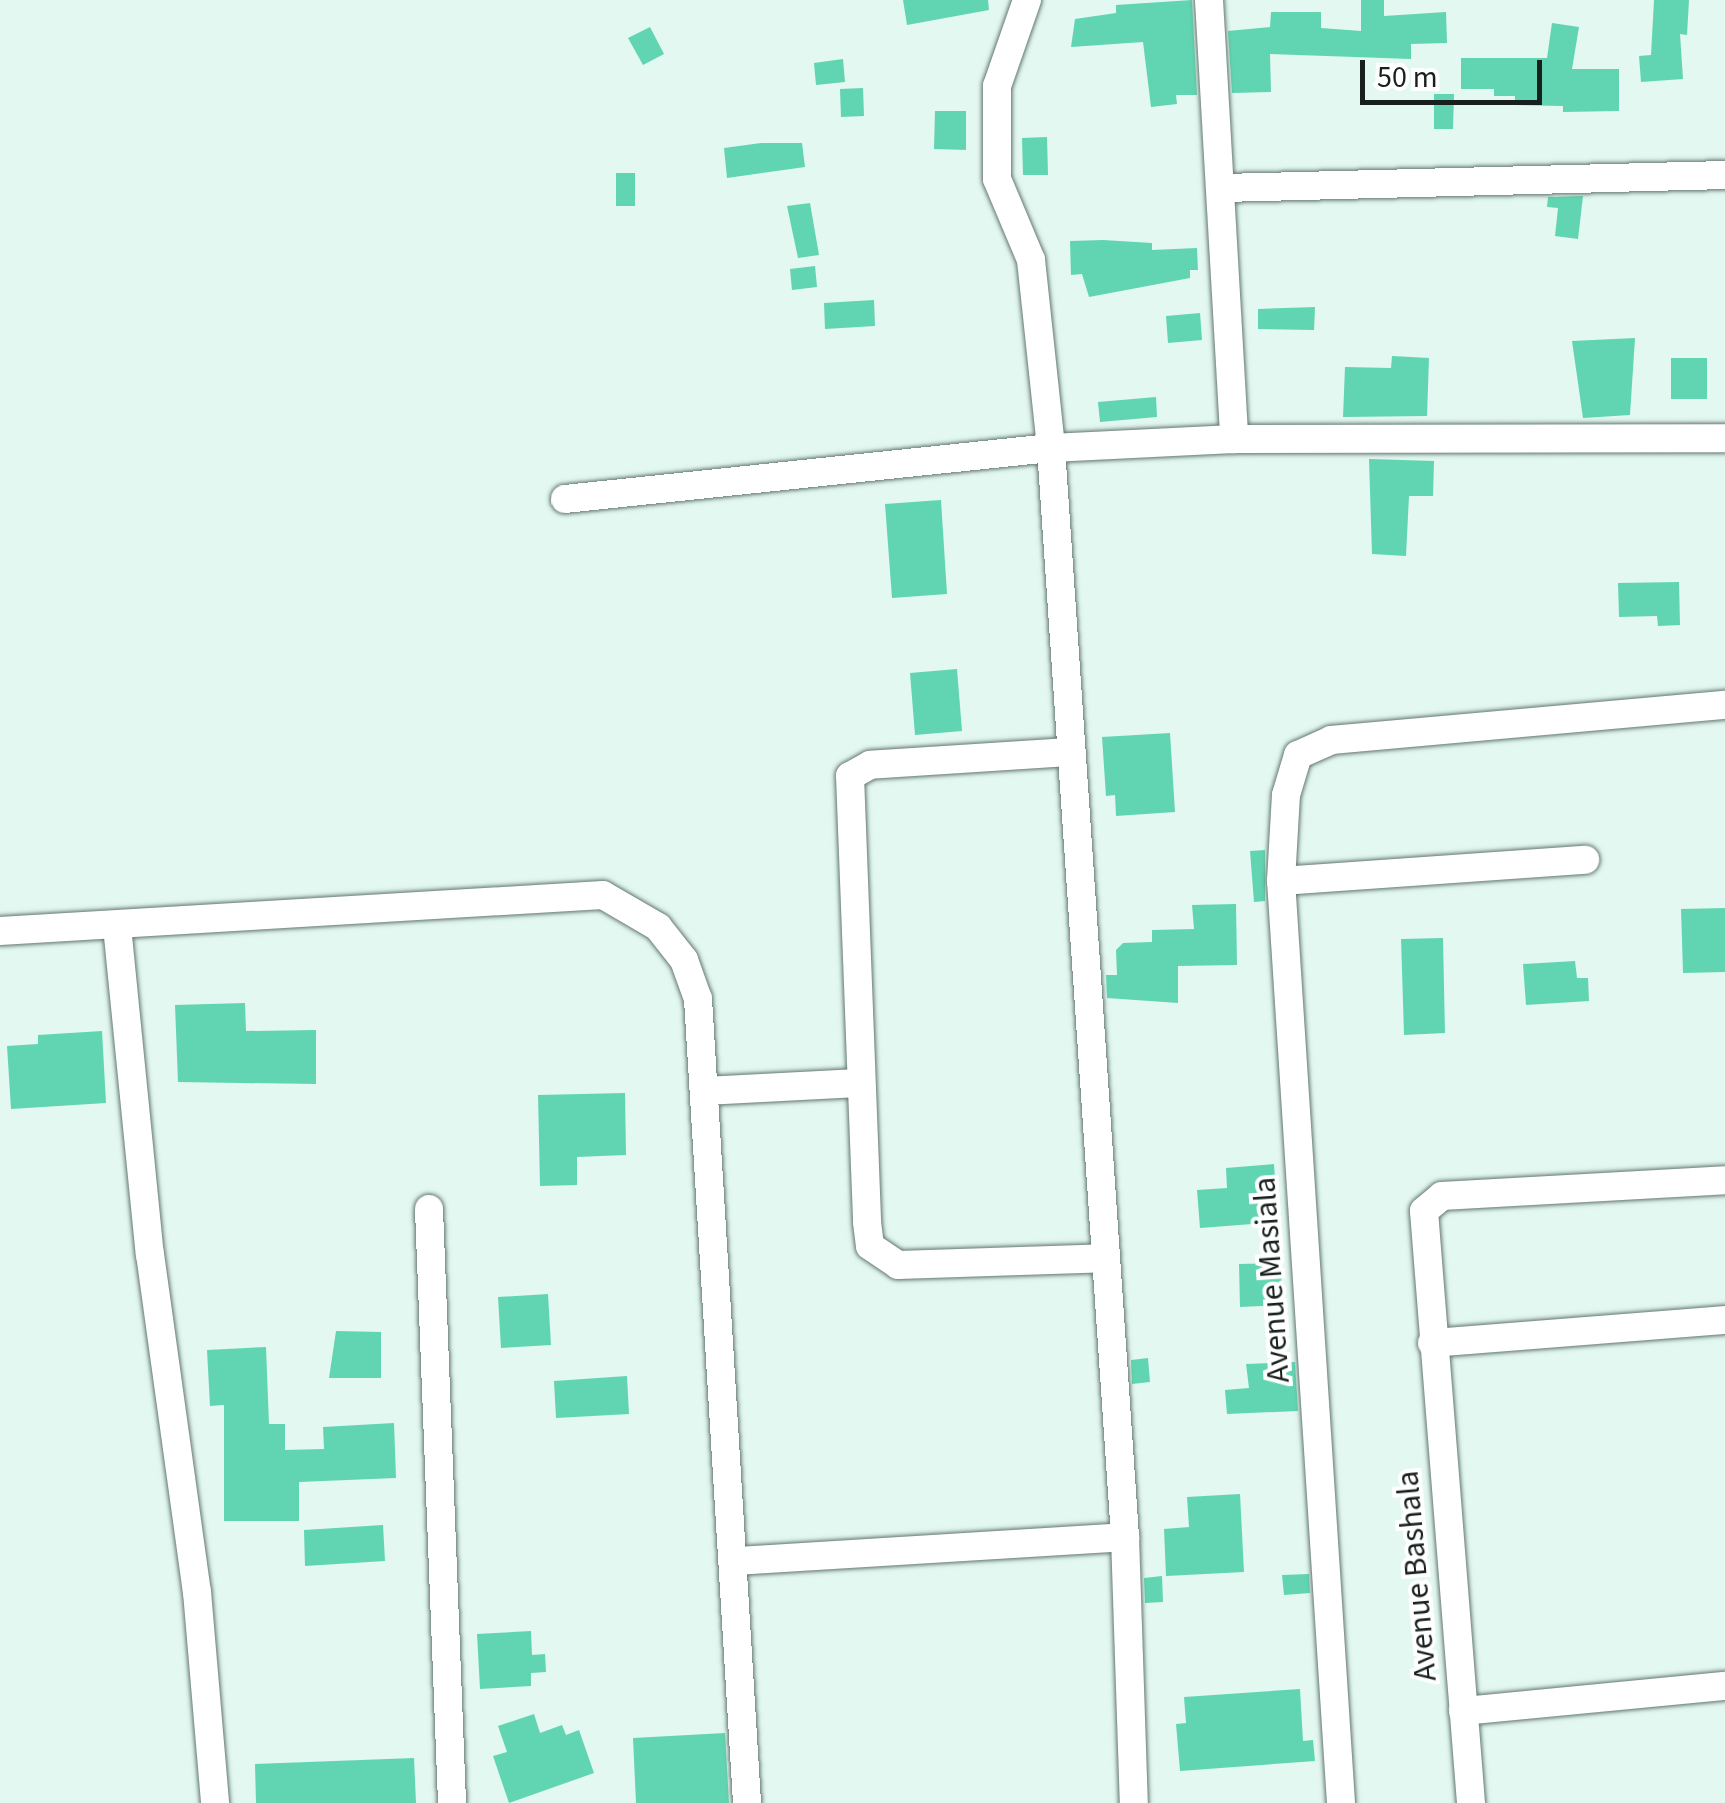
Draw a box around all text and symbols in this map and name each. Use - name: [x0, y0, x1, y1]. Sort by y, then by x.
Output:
- scale bar: [1365, 40, 1548, 102]
- text: 50 m: [1377, 56, 1438, 99]
- street label: Avenue Masiala: [1246, 1176, 1298, 1384]
- street label: Avenue Bashala: [1389, 1469, 1445, 1683]

